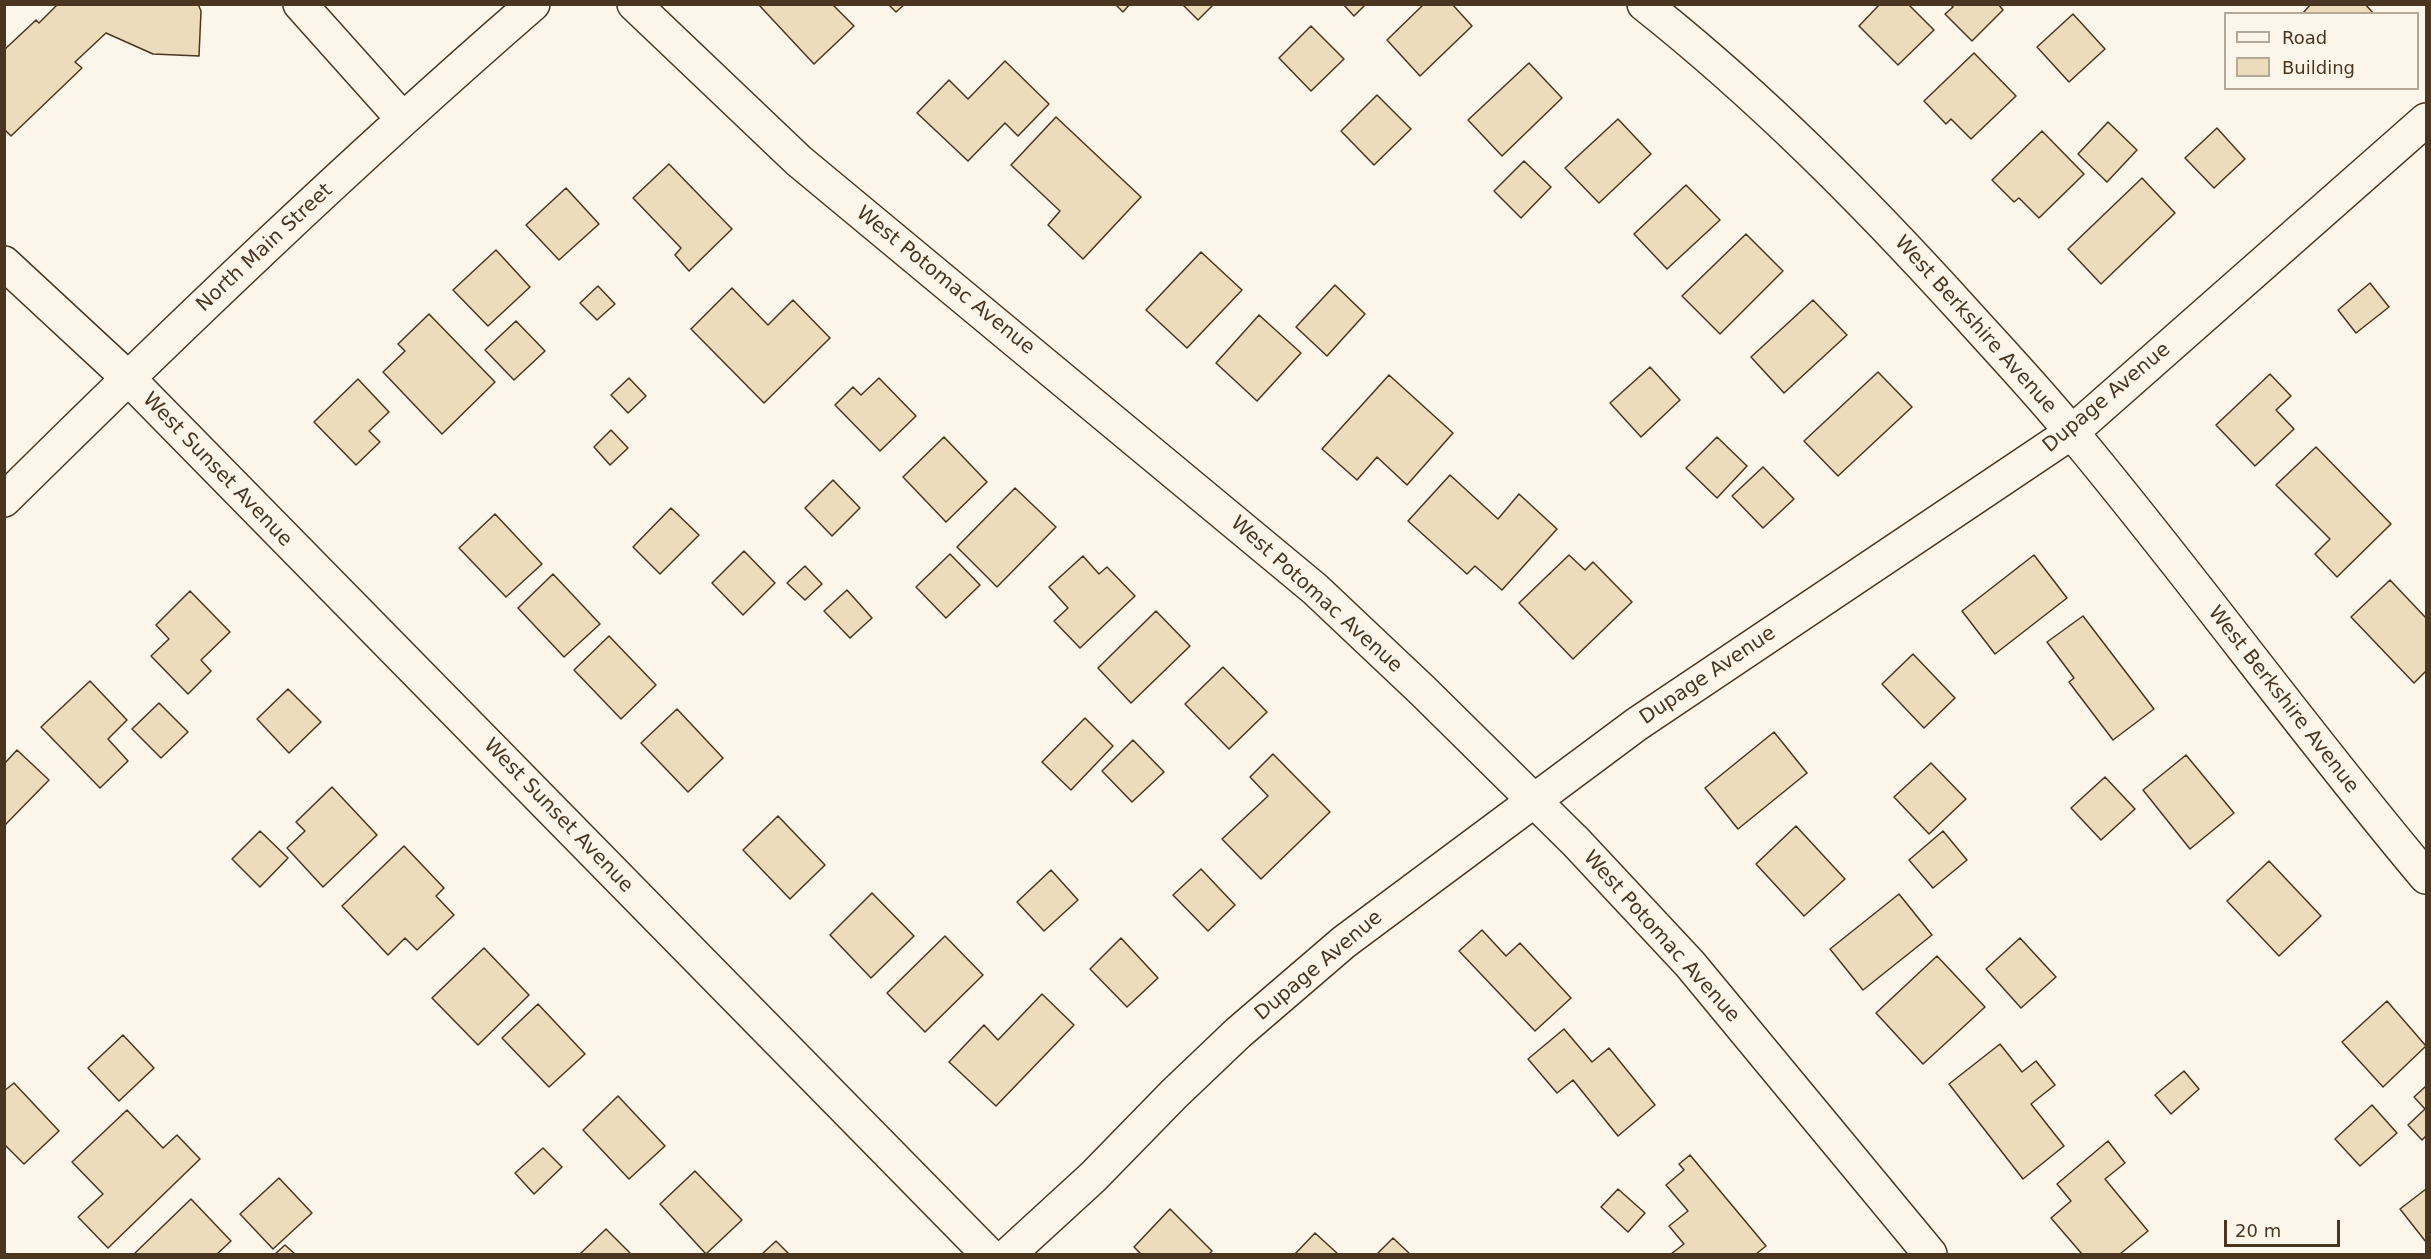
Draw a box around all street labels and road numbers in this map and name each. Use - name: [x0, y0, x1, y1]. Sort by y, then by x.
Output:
- street label: North Main Street: [192, 179, 338, 317]
- street label: West Potomac Avenue: [851, 202, 1039, 360]
- street label: West Berkshire Avenue: [1889, 231, 2061, 419]
- street label: Dupage Avenue: [2039, 338, 2175, 458]
- street label: West Sunset Avenue: [137, 388, 297, 552]
- street label: West Potomac Avenue: [1225, 512, 1407, 678]
- street label: West Berkshire Avenue: [2203, 602, 2363, 798]
- street label: Dupage Avenue: [1636, 622, 1780, 730]
- street label: West Sunset Avenue: [478, 734, 638, 898]
- street label: West Potomac Avenue: [1578, 846, 1744, 1028]
- street label: Dupage Avenue: [1251, 906, 1387, 1026]

